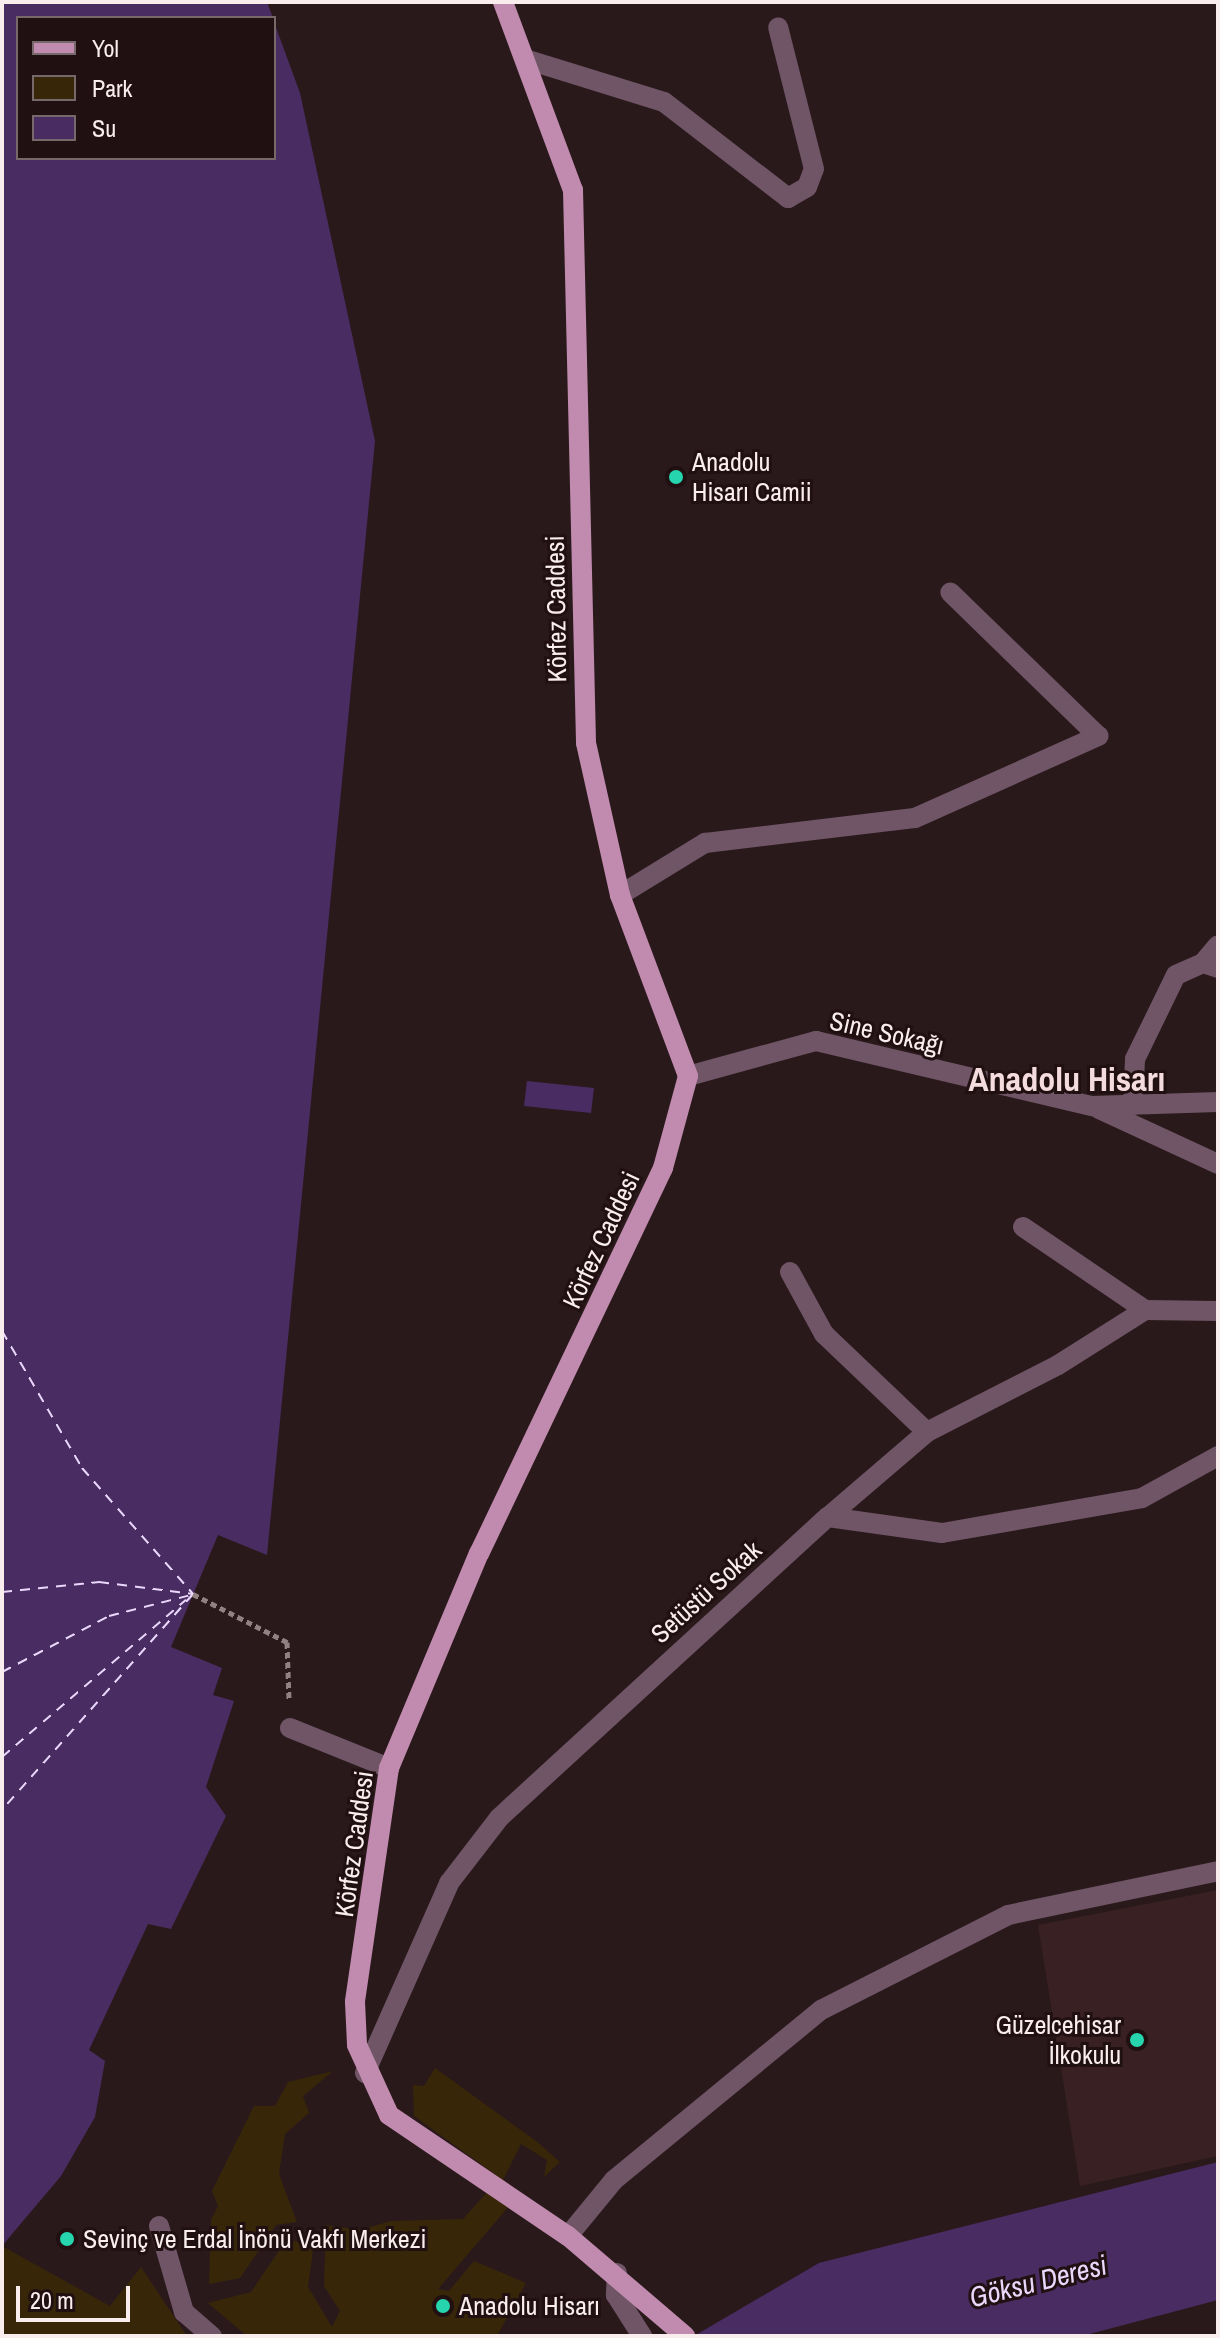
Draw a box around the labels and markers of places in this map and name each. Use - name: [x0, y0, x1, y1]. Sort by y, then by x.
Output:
- place label: Anadolu Hisarı Camii: [692, 446, 812, 508]
- marker: Anadolu Hisarı Camii: [667, 468, 685, 486]
- place label: Güzelcehisar İlkokulu: [995, 2009, 1121, 2070]
- marker: Güzelcehisar İlkokulu: [1128, 2031, 1146, 2049]
- place label: Sevinç ve Erdal İnönü Vakfı Merkezi: [83, 2223, 426, 2255]
- marker: Sevinç ve Erdal İnönü Vakfı Merkezi: [58, 2230, 76, 2248]
- place label: Anadolu Hisarı: [459, 2290, 600, 2322]
- marker: Anadolu Hisarı: [434, 2297, 452, 2315]

